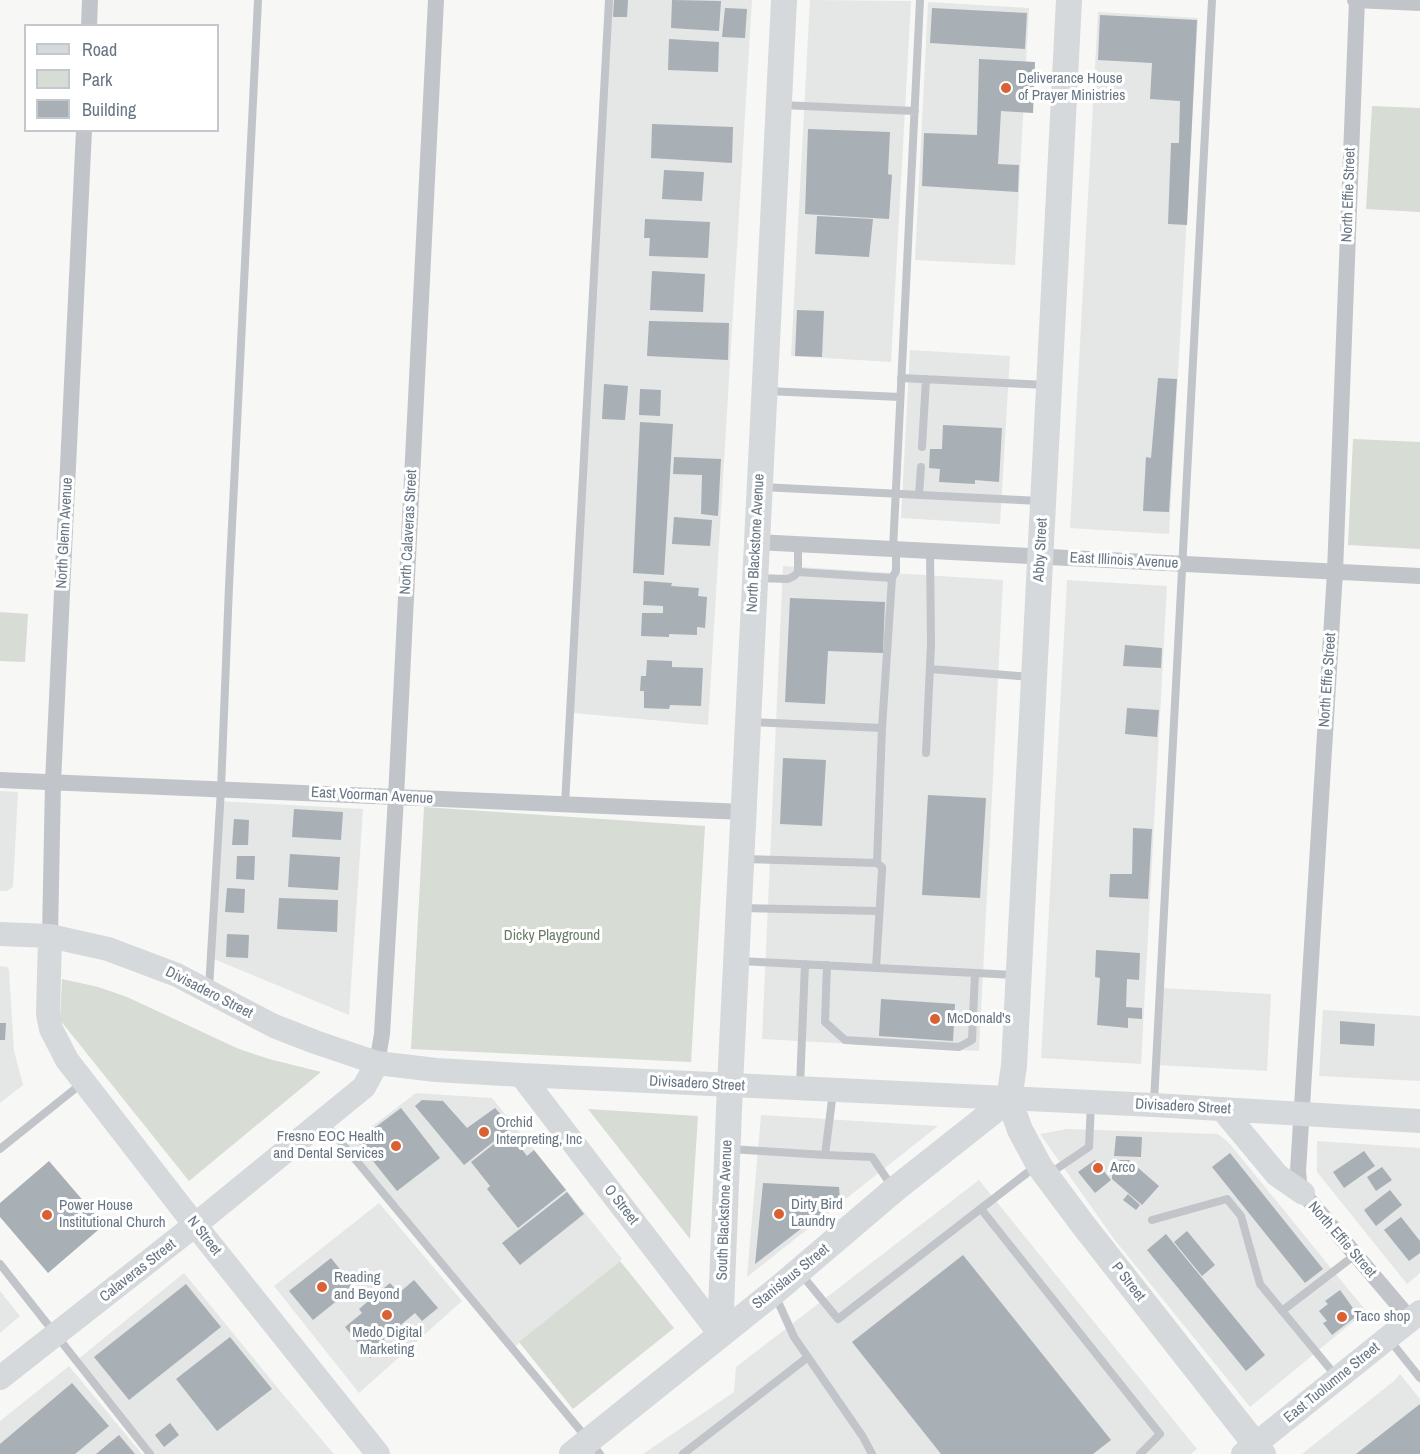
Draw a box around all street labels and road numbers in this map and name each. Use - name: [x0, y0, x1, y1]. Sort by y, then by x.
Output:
- street label: North Effie Street: [1338, 147, 1360, 243]
- street label: North Calaveras Street: [397, 469, 421, 595]
- street label: North Blackstone Avenue: [743, 473, 769, 613]
- street label: North Glenn Avenue: [53, 477, 77, 589]
- street label: Abby Street: [1030, 517, 1052, 583]
- street label: East Illinois Avenue: [1069, 549, 1179, 573]
- street label: North Effie Street: [1316, 632, 1340, 728]
- street label: East Voorman Avenue: [311, 784, 433, 808]
- street label: Divisadero Street: [162, 963, 256, 1023]
- street label: Divisadero Street: [649, 1073, 745, 1095]
- street label: Divisadero Street: [1135, 1096, 1231, 1118]
- street label: South Blackstone Avenue: [714, 1139, 736, 1281]
- street label: O Street: [600, 1181, 642, 1229]
- street label: North Effie Street: [1304, 1198, 1380, 1282]
- street label: N Street: [183, 1213, 225, 1259]
- street label: Calaveras Street: [96, 1236, 180, 1306]
- street label: Stanislaus Street: [749, 1241, 833, 1313]
- street label: P Street: [1107, 1259, 1149, 1305]
- street label: East Tuolumne Street: [1281, 1339, 1383, 1427]

